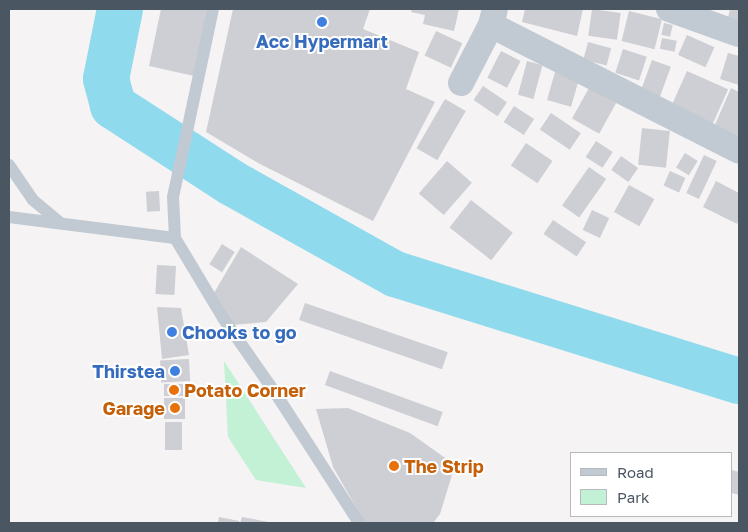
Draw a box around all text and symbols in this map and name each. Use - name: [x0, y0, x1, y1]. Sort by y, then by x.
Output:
- marker: Acc Hypermart: [316, 16, 328, 28]
- place label: Acc Hypermart: [256, 30, 388, 52]
- place label: Chooks to go: [182, 321, 297, 343]
- marker: Chooks to go: [166, 326, 178, 338]
- place label: Thirstea: [92, 360, 165, 382]
- marker: Thirstea: [169, 365, 181, 377]
- place label: Potato Corner: [184, 379, 306, 401]
- marker: Potato Corner: [168, 384, 180, 396]
- place label: Garage: [102, 397, 165, 419]
- marker: Garage: [169, 402, 181, 414]
- legend: [570, 452, 733, 517]
- place label: The Strip: [404, 455, 484, 477]
- marker: The Strip: [388, 460, 400, 472]
- text: Road: [617, 463, 654, 481]
- text: Park: [617, 488, 649, 506]

